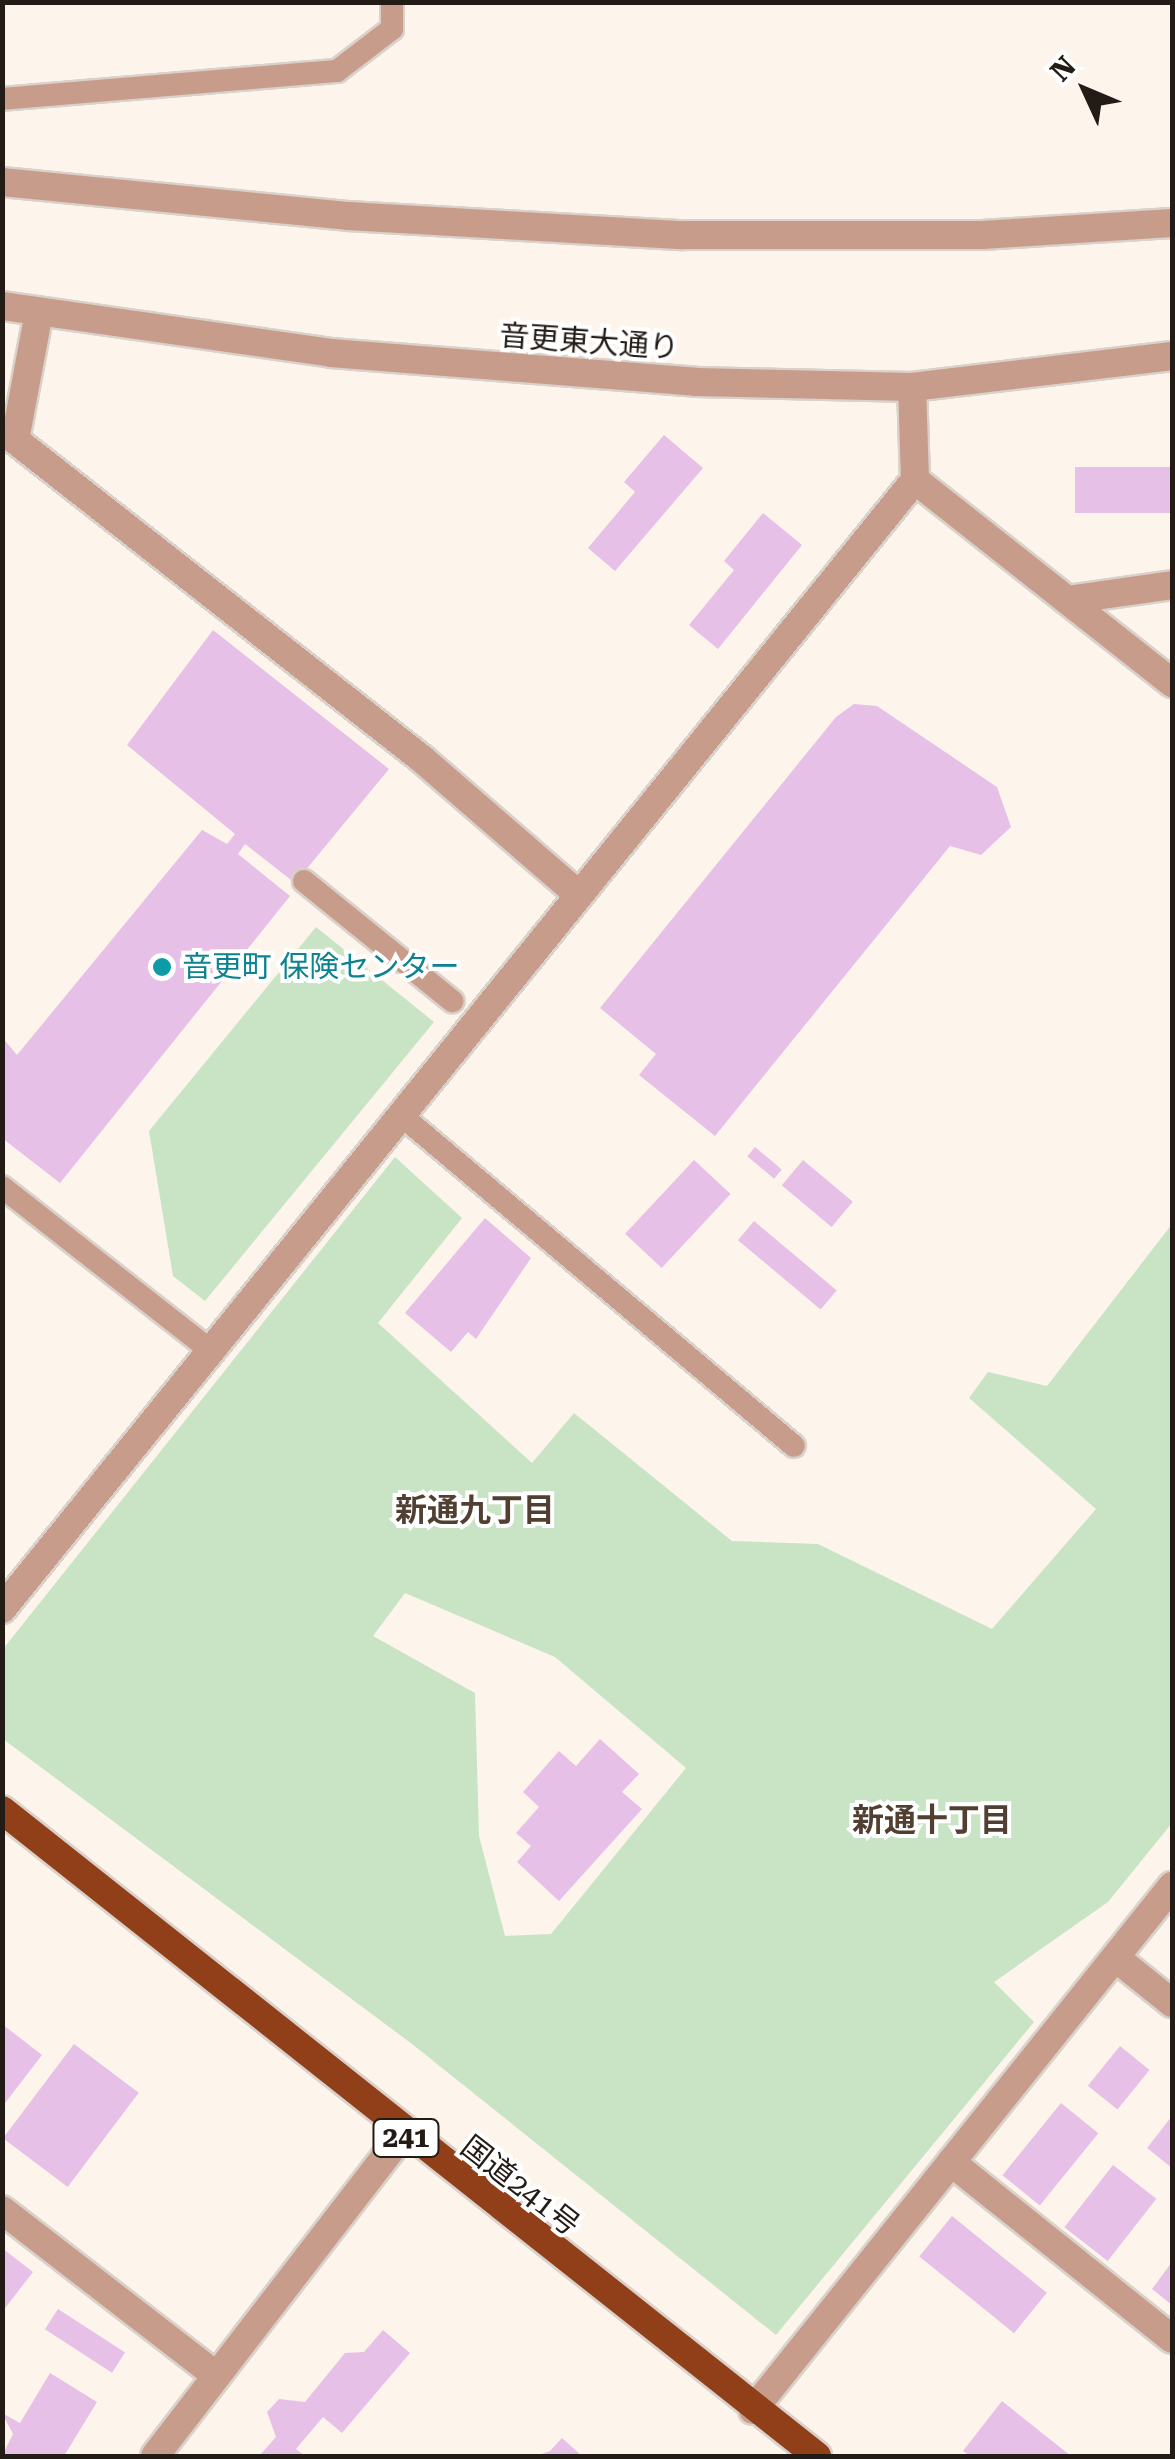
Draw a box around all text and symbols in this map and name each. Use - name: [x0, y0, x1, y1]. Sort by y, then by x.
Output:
- north arrow: [1035, 40, 1135, 140]
- text: N: [1044, 50, 1082, 88]
- street label: 音更東大通り: [498, 318, 680, 366]
- place label: 音更町 保険センター: [182, 949, 460, 985]
- marker: 音更町 保険センター: [151, 956, 173, 978]
- district label: 新通九丁目: [395, 1491, 555, 1529]
- district label: 新通十丁目: [852, 1801, 1012, 1839]
- road number: 241: [371, 2115, 441, 2161]
- street label: 国道241号: [454, 2129, 586, 2243]

